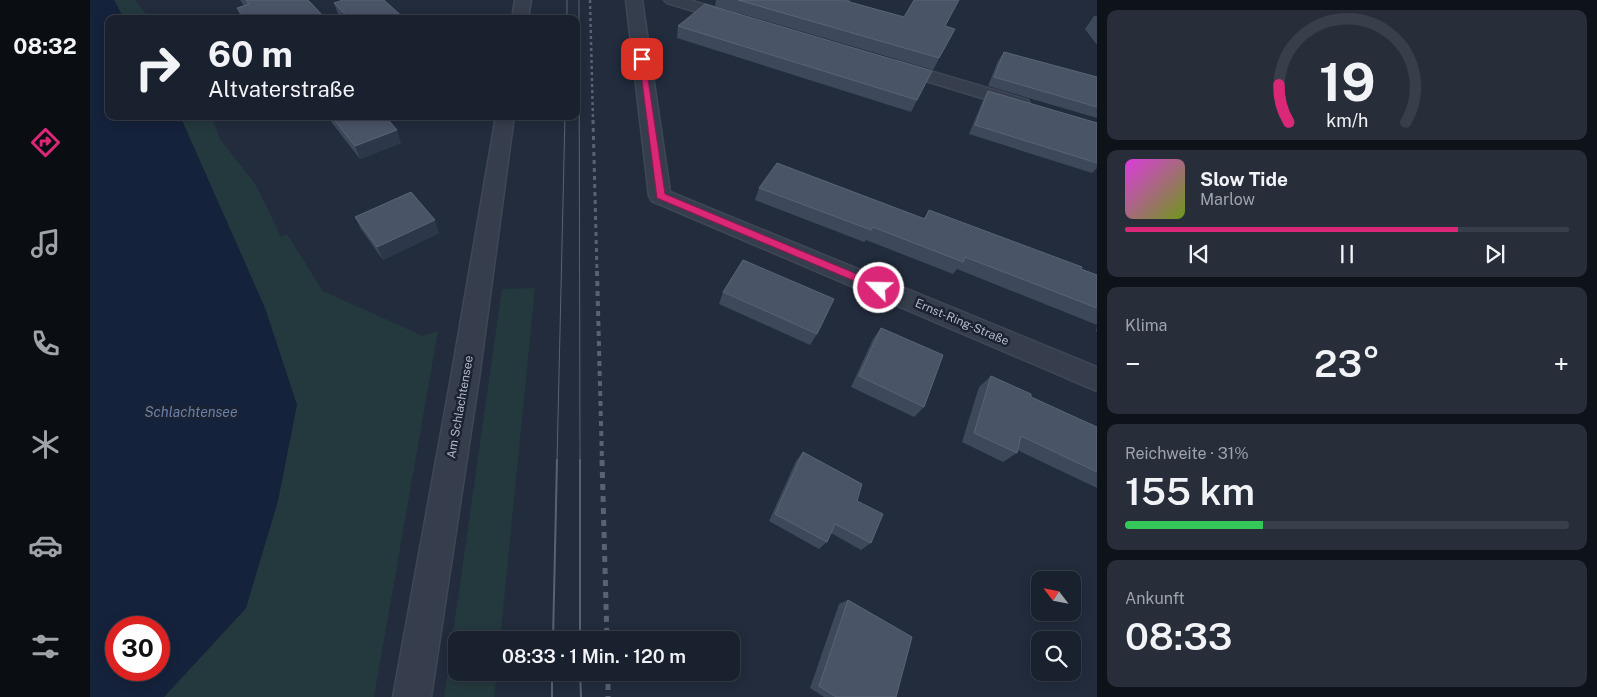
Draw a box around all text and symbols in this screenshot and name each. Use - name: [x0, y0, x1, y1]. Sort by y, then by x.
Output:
- text: 08:32: [13, 33, 77, 59]
- text: 60 m: [208, 34, 293, 75]
- icon: right: [125, 35, 190, 100]
- pin: [621, 38, 663, 80]
- icon: arrive: [628, 45, 656, 73]
- text: 19: [1319, 52, 1375, 113]
- text: Altvaterstraße: [208, 76, 355, 102]
- text: km/h: [1326, 110, 1368, 131]
- icon: directions: [28, 125, 63, 160]
- text: Slow Tide: [1200, 168, 1288, 190]
- text: Marlow: [1200, 190, 1255, 209]
- icon: music: [28, 226, 63, 261]
- icon: previous: [1185, 240, 1213, 268]
- icon: pause: [1333, 240, 1361, 268]
- icon: next: [1481, 240, 1509, 268]
- position arrow: [852, 261, 904, 313]
- street label: Ernst-Ring-Straße: [913, 296, 1011, 348]
- text: Klima: [1125, 316, 1167, 335]
- icon: phone: [28, 326, 63, 361]
- text: 23°: [1314, 341, 1380, 386]
- text: −: [1125, 347, 1141, 380]
- text: +: [1553, 347, 1569, 380]
- street label: Am Schlachtensee: [444, 354, 476, 460]
- water label: Schlachtensee: [144, 404, 238, 420]
- icon: climate: [28, 427, 63, 462]
- text: Reichweite · 31%: [1125, 444, 1249, 463]
- text: 155 km: [1125, 469, 1255, 514]
- icon: car: [28, 528, 63, 563]
- north arrow: [1031, 571, 1081, 621]
- map controls: [1031, 571, 1081, 681]
- text: Ankunft: [1125, 589, 1185, 608]
- text: 08:33: [1125, 614, 1232, 659]
- speed limit sign: 30: [105, 616, 170, 681]
- icon: filters: [28, 629, 63, 664]
- button: search: [1031, 631, 1081, 681]
- text: 08:33 · 1 Min. · 120 m: [502, 645, 686, 667]

